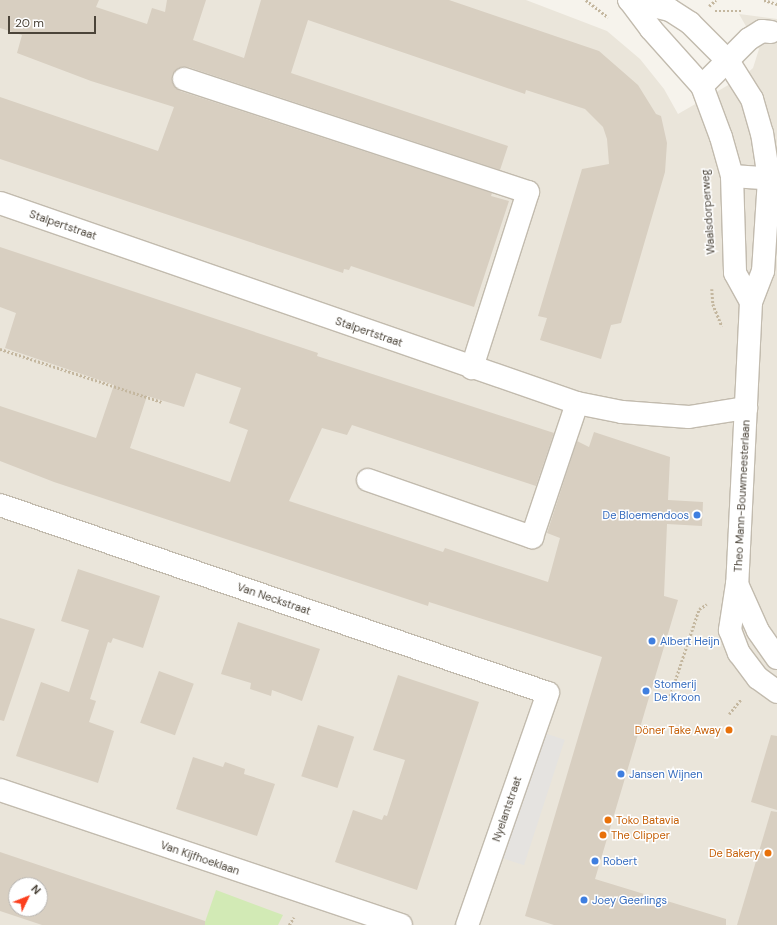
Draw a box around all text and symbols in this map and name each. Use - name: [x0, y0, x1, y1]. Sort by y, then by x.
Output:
- scale bar: [10, 8, 98, 34]
- text: 20 m: [15, 15, 44, 31]
- street label: Waalsdorperweg: [698, 169, 718, 255]
- street label: Stalpertstraat: [28, 207, 98, 243]
- street label: Stalpertstraat: [334, 314, 404, 350]
- street label: Theo Mann-Bouwmeesterlaan: [731, 419, 753, 573]
- place label: De Bloemendoos: [603, 508, 689, 522]
- marker: De Bloemendoos: [692, 510, 702, 520]
- street label: Van Neckstraat: [235, 580, 313, 618]
- place label: Albert Heijn: [660, 634, 720, 648]
- marker: Albert Heijn: [647, 636, 657, 646]
- place label: Stomerij De Kroon: [654, 678, 700, 704]
- marker: Stomerij De Kroon: [641, 686, 651, 696]
- place label: Döner Take Away: [635, 723, 721, 737]
- marker: Döner Take Away: [724, 725, 734, 735]
- place label: Jansen Wijnen: [629, 767, 703, 781]
- marker: Jansen Wijnen: [616, 769, 626, 779]
- street label: Nyelantstraat: [490, 775, 524, 843]
- place label: Toko Batavia: [616, 813, 679, 827]
- marker: Toko Batavia: [603, 815, 613, 825]
- place label: The Clipper: [611, 828, 670, 842]
- marker: The Clipper: [598, 830, 608, 840]
- street label: Van Kijfhoeklaan: [159, 838, 241, 878]
- place label: De Bakery: [709, 846, 760, 860]
- marker: De Bakery: [763, 848, 773, 858]
- place label: Robert: [603, 854, 637, 868]
- marker: Robert: [590, 856, 600, 866]
- north arrow: [8, 877, 48, 917]
- text: N: [28, 882, 44, 897]
- place label: Joey Geerlings: [592, 893, 667, 907]
- marker: Joey Geerlings: [579, 895, 589, 905]

